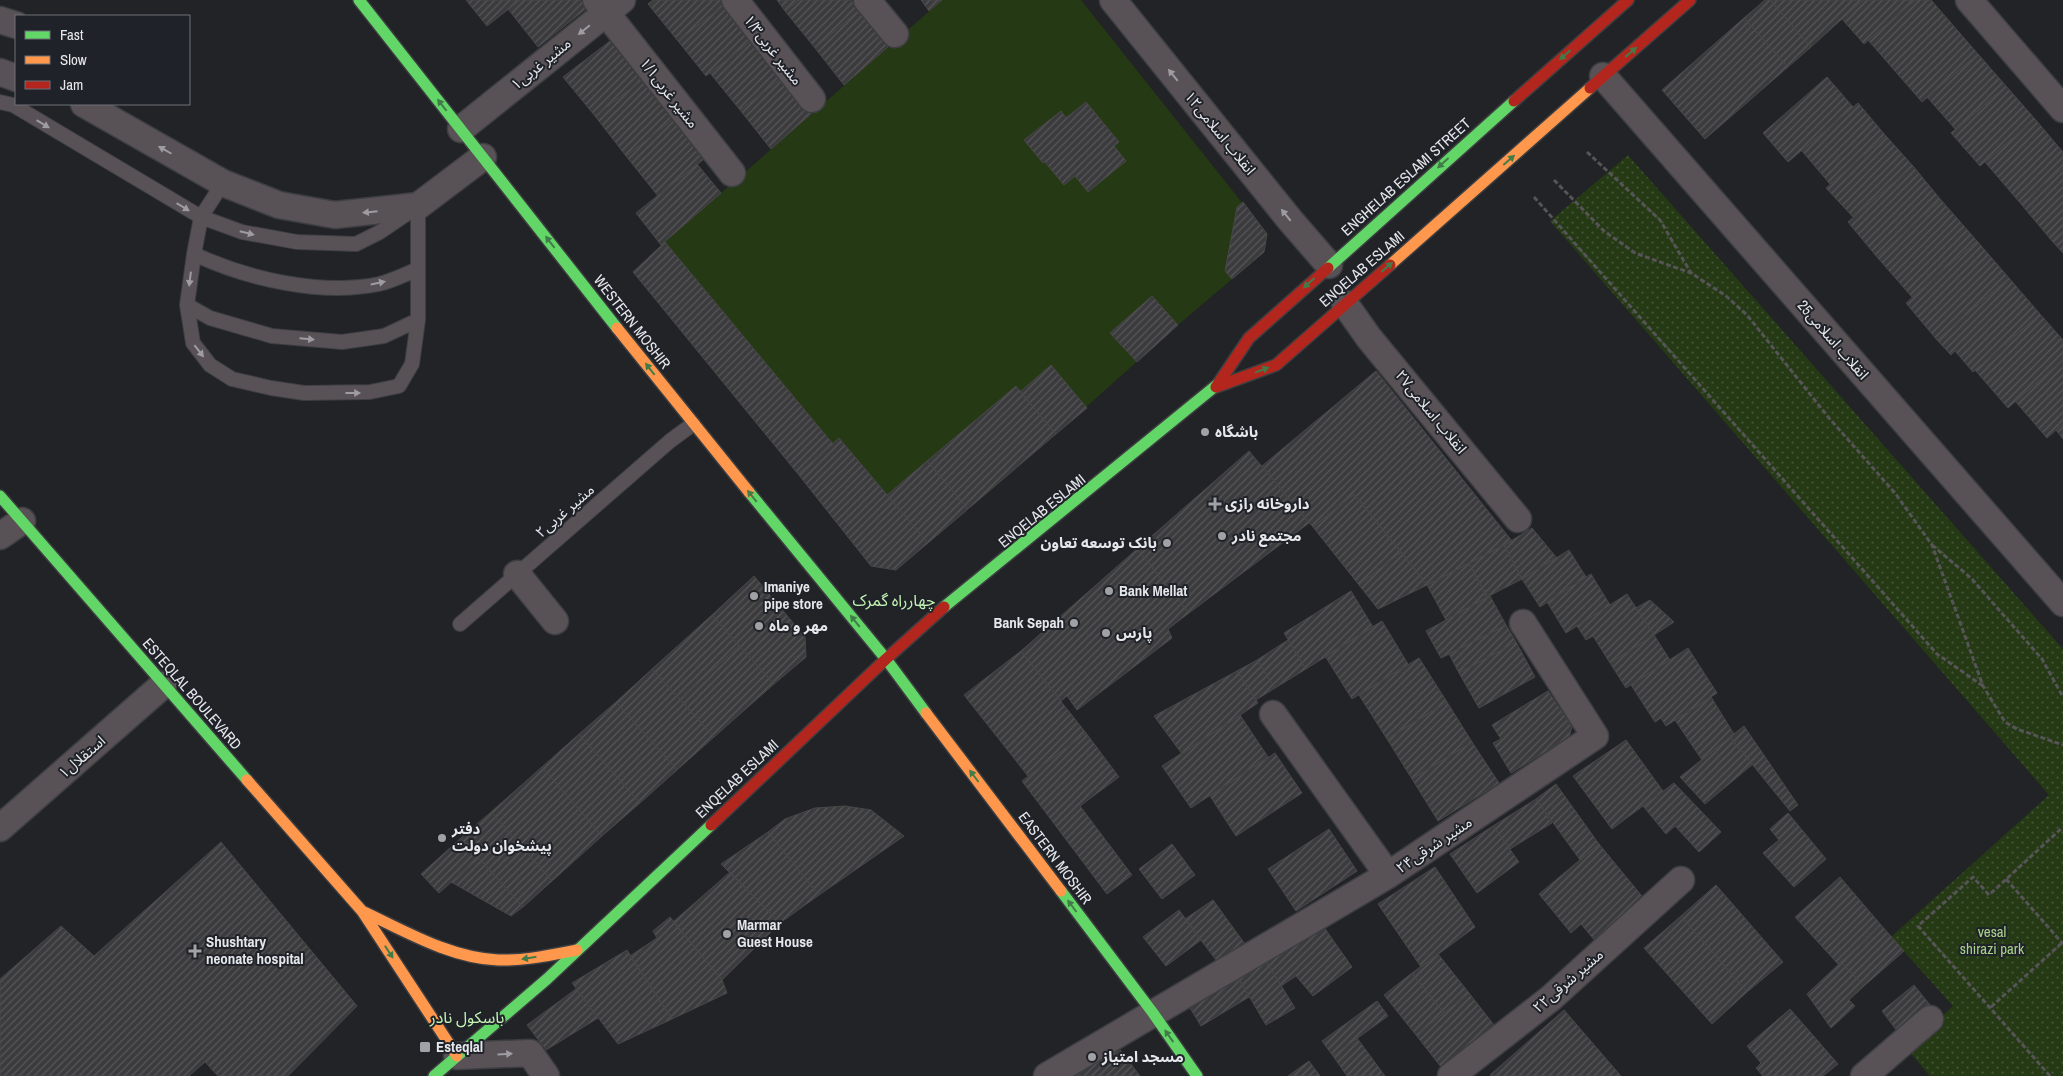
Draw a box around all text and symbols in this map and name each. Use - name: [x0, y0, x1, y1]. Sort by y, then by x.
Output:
- street label: ۱/۳مشیر غربی: [739, 10, 808, 89]
- legend: [15, 15, 190, 105]
- text: Fast: [60, 24, 84, 45]
- one-way arrow: [578, 25, 591, 36]
- street label: مشیر غربی۱: [506, 33, 575, 95]
- one-way arrow: [1624, 47, 1637, 58]
- text: Slow: [60, 49, 87, 70]
- one-way arrow: [1559, 50, 1572, 61]
- street label: ۱/۱مشیر غربی: [635, 53, 704, 132]
- one-way arrow: [1167, 68, 1178, 81]
- text: Jam: [60, 74, 83, 95]
- street label: انقلاب اسلامی۱۲: [1180, 86, 1261, 179]
- one-way arrow: [436, 98, 447, 111]
- street label: ENGHELAB ESLAMI STREET: [1336, 112, 1475, 240]
- one-way arrow: [37, 119, 50, 128]
- one-way arrow: [159, 145, 172, 154]
- one-way arrow: [1502, 154, 1514, 166]
- one-way arrow: [1438, 157, 1450, 169]
- one-way arrow: [177, 202, 190, 211]
- one-way arrow: [362, 208, 378, 216]
- one-way arrow: [1280, 209, 1291, 222]
- street label: ENQELAB ESLAMI: [1315, 226, 1409, 312]
- one-way arrow: [239, 229, 254, 237]
- one-way arrow: [544, 235, 555, 248]
- one-way arrow: [1380, 262, 1393, 273]
- street label: WESTERN MOSHIR: [589, 270, 676, 373]
- one-way arrow: [186, 272, 194, 288]
- one-way arrow: [1304, 277, 1316, 289]
- one-way arrow: [370, 279, 385, 287]
- street label: 25انقلاب اسلامی: [1793, 295, 1874, 384]
- one-way arrow: [299, 335, 315, 343]
- one-way arrow: [193, 344, 204, 357]
- one-way arrow: [645, 363, 655, 376]
- street label: انقلاب اسلامی۲۷: [1391, 365, 1472, 458]
- one-way arrow: [1255, 366, 1270, 374]
- one-way arrow: [345, 389, 361, 397]
- place label: باشگاه: [1215, 421, 1258, 442]
- marker: باشگاه: [1199, 426, 1211, 438]
- street label: ENQELAB ESLAMI: [994, 469, 1090, 552]
- street label: ۲مشیر غربی: [531, 479, 599, 542]
- one-way arrow: [747, 489, 758, 502]
- place label: داروخانه رازی: [1225, 493, 1310, 514]
- marker: داروخانه رازی: [1209, 498, 1221, 510]
- place label: مجتمع نادر: [1231, 525, 1301, 547]
- marker: مجتمع نادر: [1216, 530, 1228, 542]
- place label: بانک توسعه تعاون: [1040, 532, 1157, 553]
- marker: بانک توسعه تعاون: [1161, 537, 1173, 549]
- place label: Imaniye pipe store: [764, 576, 823, 614]
- place label: Bank Mellat: [1119, 580, 1187, 601]
- marker: Bank Mellat: [1103, 585, 1115, 597]
- district label: چهارراه گمرک: [852, 589, 936, 611]
- marker: Imaniye pipe store: [748, 590, 760, 602]
- place label: Bank Sepah: [994, 612, 1064, 633]
- place label: مهر و ماه: [769, 615, 828, 636]
- one-way arrow: [850, 615, 861, 628]
- marker: Bank Sepah: [1068, 617, 1080, 629]
- marker: مهر و ماه: [753, 620, 765, 632]
- place label: پارس: [1116, 622, 1152, 643]
- marker: پارس: [1100, 627, 1112, 639]
- street label: ESTEQLAL BOULEVARD: [138, 633, 247, 754]
- street label: استقلال۱: [54, 730, 110, 783]
- street label: ENQELAB ESLAMI: [690, 735, 783, 823]
- one-way arrow: [969, 769, 979, 783]
- street label: EASTERN MOSHIR: [1014, 807, 1097, 908]
- street label: مشیر شرقی۲۴: [1391, 811, 1476, 878]
- place label: دفتر پیشخوان دولت: [451, 818, 552, 856]
- marker: دفتر پیشخوان دولت: [436, 832, 448, 844]
- one-way arrow: [1067, 899, 1077, 913]
- place label: Marmar Guest House: [737, 914, 813, 952]
- park label: vesal shirazi park: [1960, 921, 2025, 959]
- marker: Marmar Guest House: [721, 928, 733, 940]
- place label: Shushtary neonate hospital: [206, 931, 304, 969]
- marker: Shushtary neonate hospital: [188, 944, 202, 958]
- street label: مشیر شرقی۲۲: [1528, 944, 1608, 1017]
- one-way arrow: [384, 945, 393, 958]
- one-way arrow: [521, 954, 537, 962]
- district label: باسکول نادر: [429, 1006, 504, 1028]
- one-way arrow: [1164, 1029, 1174, 1043]
- place label: Esteqlal: [436, 1036, 483, 1057]
- marker: Esteqlal: [418, 1040, 432, 1054]
- place label: مسجد امتیاز: [1101, 1046, 1184, 1067]
- one-way arrow: [498, 1049, 514, 1057]
- marker: مسجد امتیاز: [1086, 1051, 1098, 1063]

